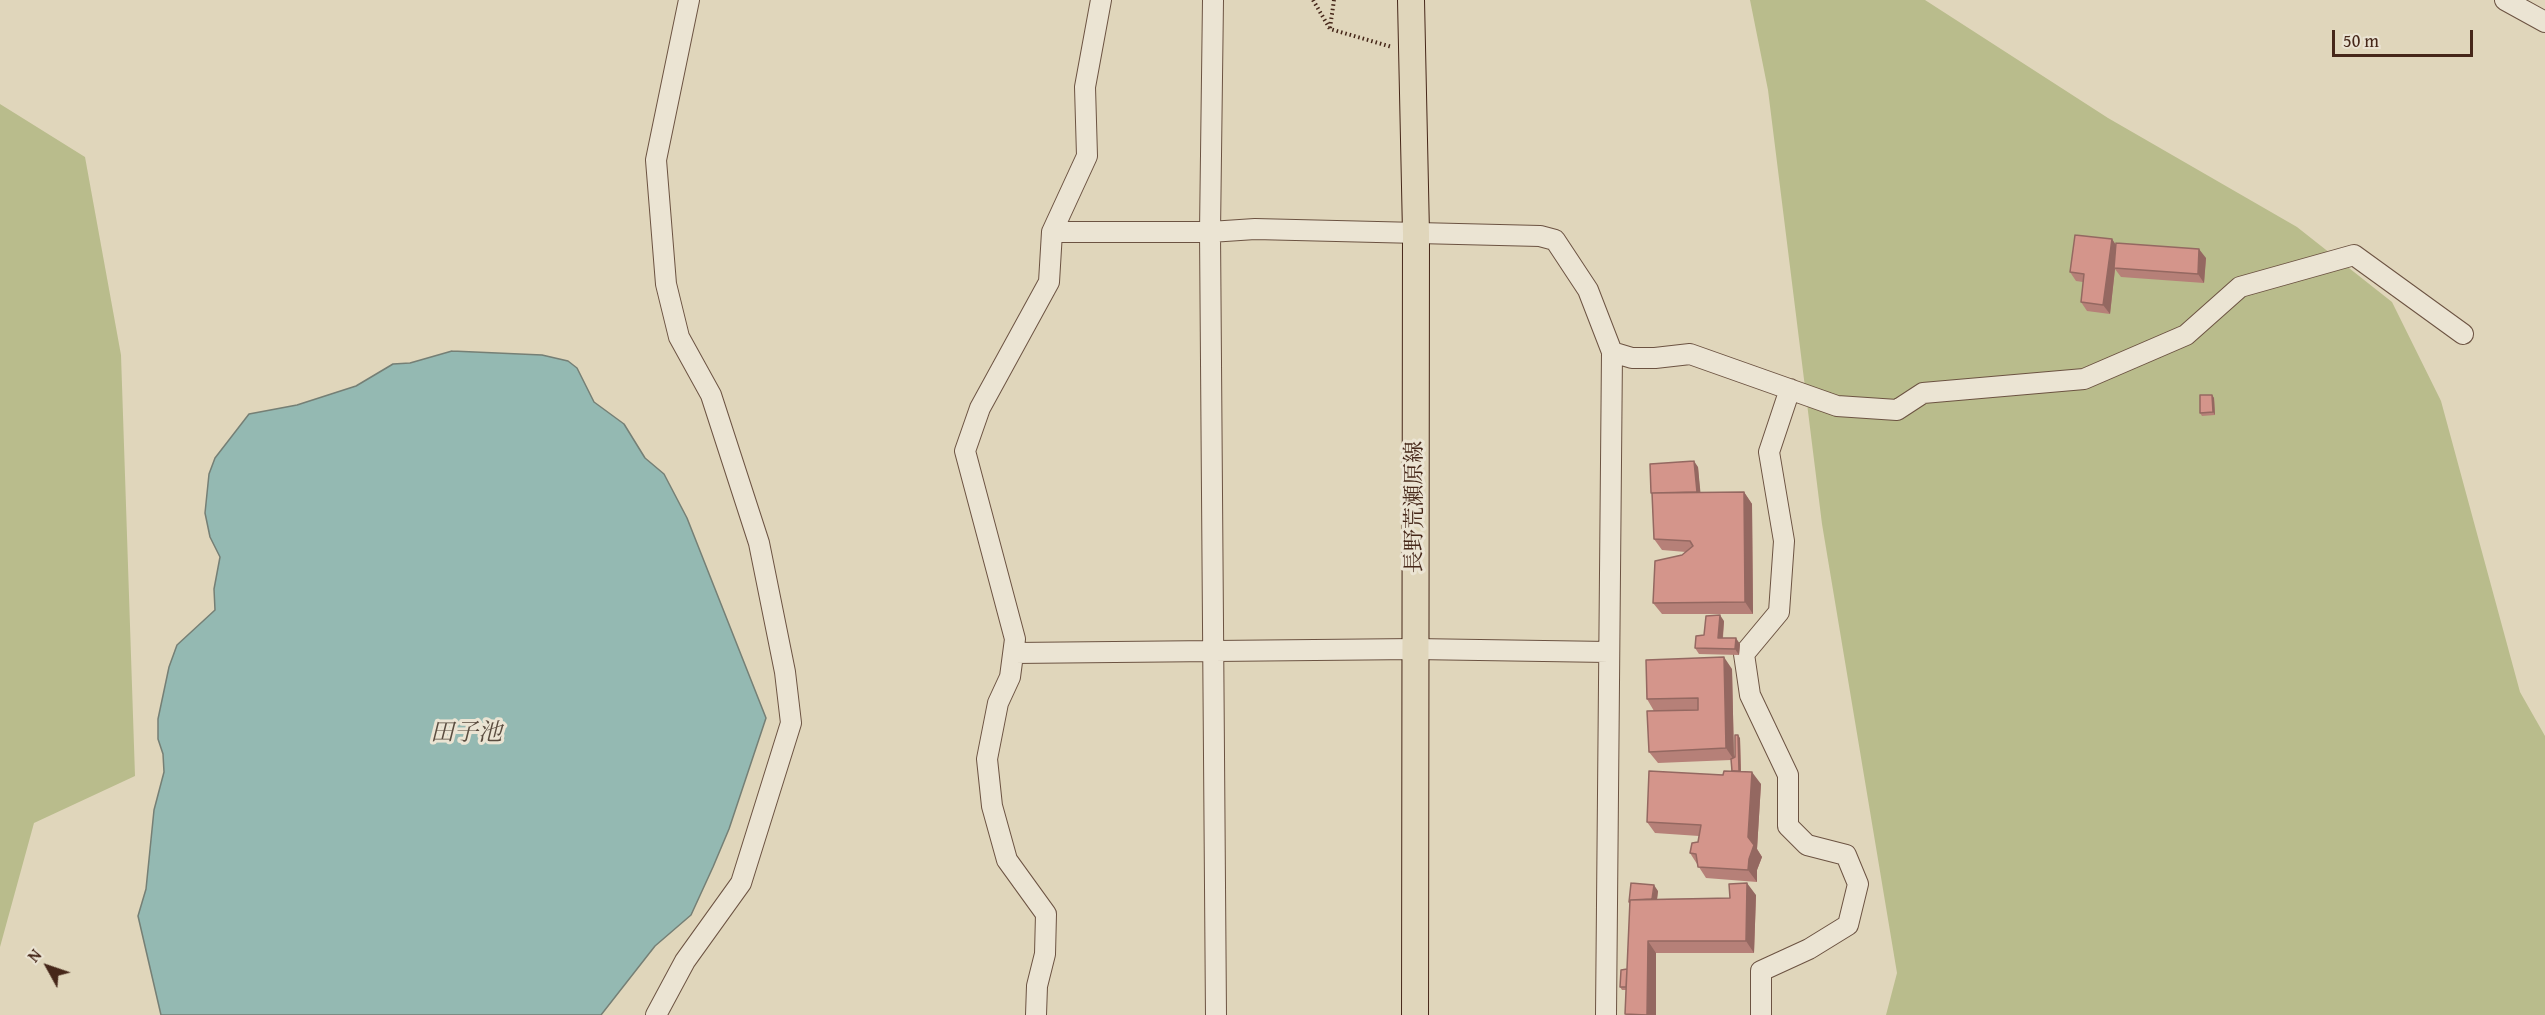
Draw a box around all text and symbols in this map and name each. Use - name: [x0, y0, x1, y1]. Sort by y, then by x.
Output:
- scale bar: [2335, 18, 2476, 56]
- text: 50 m: [2343, 27, 2379, 54]
- street label: 長野荒瀬原線: [1402, 441, 1428, 573]
- water label: 田子池: [430, 720, 502, 748]
- north arrow: [18, 937, 78, 997]
- text: N: [22, 944, 47, 967]

